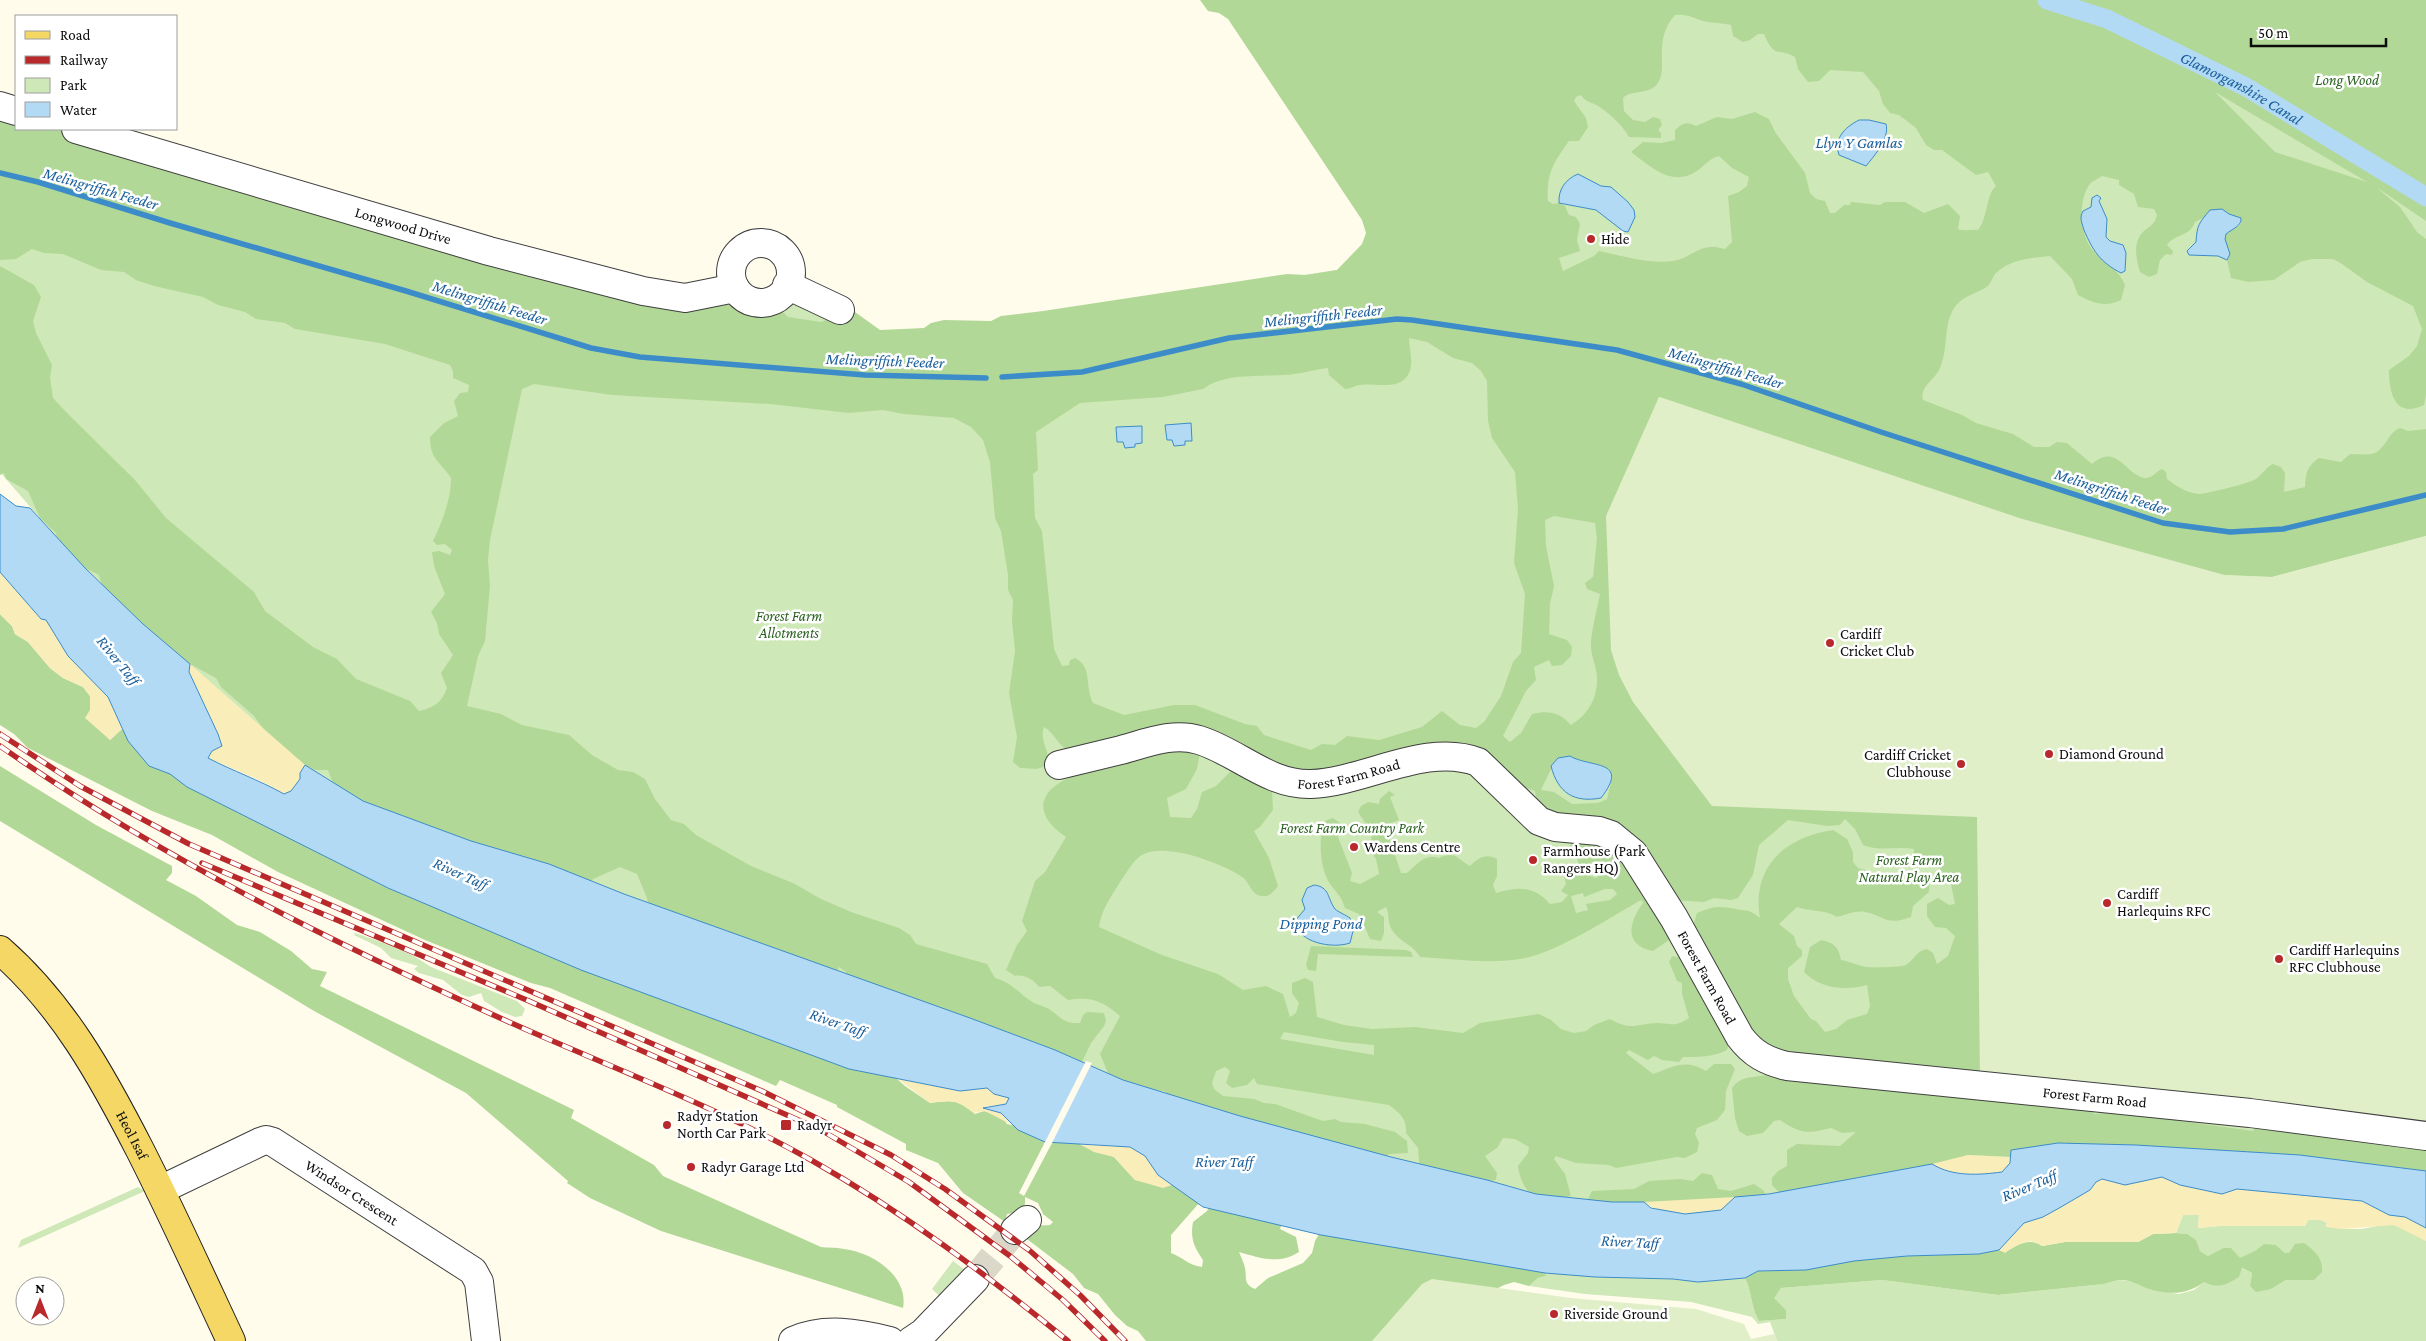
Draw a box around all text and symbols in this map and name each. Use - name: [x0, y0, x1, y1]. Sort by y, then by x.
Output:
- legend: [15, 15, 178, 130]
- scale bar: [2251, 15, 2386, 47]
- text: 50 m: [2258, 25, 2288, 41]
- text: Road: [60, 27, 91, 43]
- water label: Glamorganshire Canal: [2178, 48, 2306, 129]
- text: Railway: [60, 52, 108, 69]
- park label: Long Wood: [2315, 72, 2380, 89]
- text: Park: [60, 77, 87, 93]
- text: Water: [60, 102, 97, 118]
- water label: Llyn Y Gamlas: [1816, 134, 1902, 152]
- water label: Melingriffith Feeder: [40, 164, 161, 214]
- street label: Longwood Drive: [353, 204, 453, 247]
- place label: Hide: [1601, 231, 1630, 247]
- marker: Hide: [1585, 233, 1597, 245]
- water label: Melingriffith Feeder: [429, 277, 550, 329]
- water label: Melingriffith Feeder: [1262, 301, 1384, 331]
- water label: Melingriffith Feeder: [1665, 343, 1786, 393]
- water label: Melingriffith Feeder: [824, 350, 945, 372]
- water label: Melingriffith Feeder: [2051, 465, 2171, 519]
- park label: Forest Farm Allotments: [756, 608, 822, 641]
- place label: Cardiff Cricket Club: [1840, 626, 1914, 659]
- water label: River Taff: [93, 632, 145, 691]
- marker: Cardiff Cricket Club: [1824, 637, 1836, 649]
- place label: Diamond Ground: [2059, 746, 2164, 762]
- place label: Cardiff Cricket Clubhouse: [1864, 747, 1952, 780]
- marker: Diamond Ground: [2043, 748, 2055, 760]
- street label: Forest Farm Road: [1297, 756, 1402, 792]
- marker: Cardiff Cricket Clubhouse: [1955, 758, 1967, 770]
- park label: Forest Farm Country Park: [1280, 820, 1426, 837]
- place label: Wardens Centre: [1364, 839, 1461, 855]
- marker: Wardens Centre: [1348, 841, 1360, 853]
- place label: Farmhouse (Park Rangers HQ): [1543, 843, 1646, 877]
- park label: Forest Farm Natural Play Area: [1859, 852, 1959, 886]
- water label: River Taff: [430, 854, 493, 895]
- marker: Farmhouse (Park Rangers HQ): [1527, 854, 1539, 866]
- place label: Cardiff Harlequins RFC: [2117, 886, 2211, 920]
- marker: Cardiff Harlequins RFC: [2101, 897, 2113, 909]
- water label: Dipping Pond: [1280, 915, 1363, 933]
- street label: Forest Farm Road: [1675, 928, 1739, 1027]
- place label: Cardiff Harlequins RFC Clubhouse: [2289, 942, 2399, 975]
- marker: Cardiff Harlequins RFC Clubhouse: [2273, 953, 2285, 965]
- water label: River Taff: [807, 1005, 871, 1042]
- street label: Forest Farm Road: [2042, 1084, 2148, 1110]
- street label: Heol Isaf: [113, 1108, 152, 1164]
- place label: Radyr Station North Car Park: [677, 1108, 767, 1141]
- place label: Radyr: [797, 1117, 833, 1134]
- marker: Radyr: [779, 1118, 793, 1132]
- marker: Radyr Station North Car Park: [661, 1119, 673, 1131]
- water label: River Taff: [1195, 1153, 1256, 1171]
- street label: Windsor Crescent: [302, 1157, 402, 1229]
- place label: Radyr Garage Ltd: [701, 1159, 804, 1176]
- marker: Radyr Garage Ltd: [685, 1161, 697, 1173]
- water label: River Taff: [1999, 1165, 2062, 1206]
- water label: River Taff: [1600, 1231, 1662, 1253]
- north arrow: [15, 1276, 65, 1326]
- text: N: [35, 1280, 45, 1296]
- place label: Riverside Ground: [1564, 1306, 1668, 1322]
- marker: Riverside Ground: [1548, 1308, 1560, 1320]

